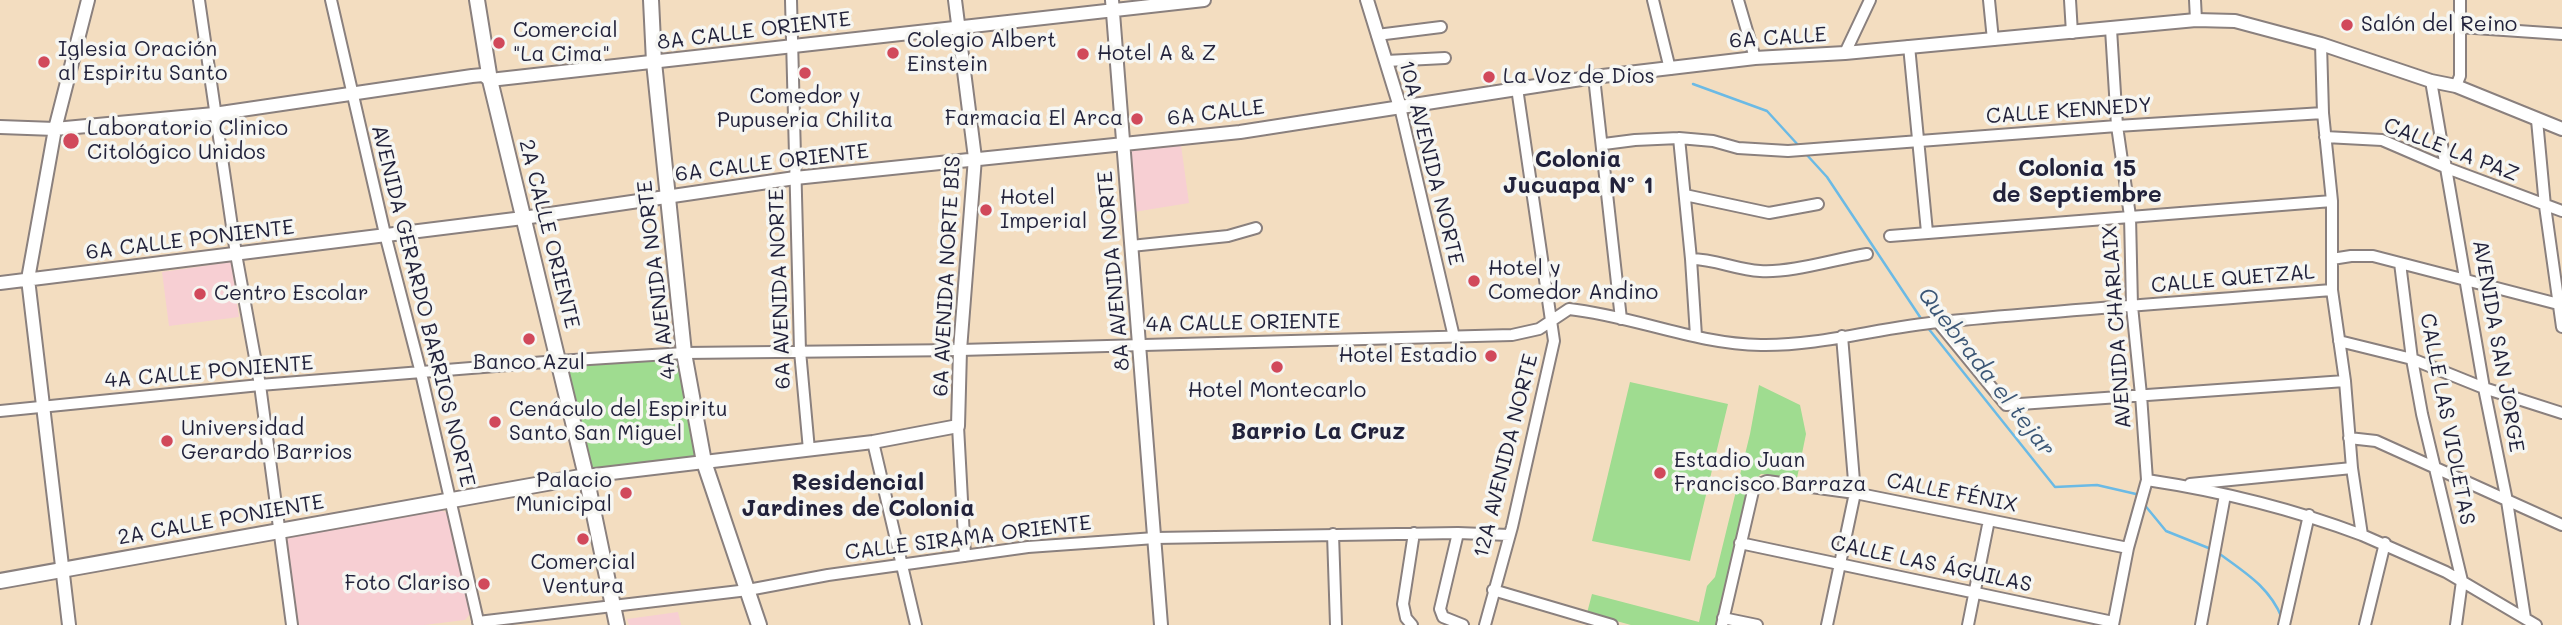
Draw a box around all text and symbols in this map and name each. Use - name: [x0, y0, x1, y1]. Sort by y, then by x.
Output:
- street label: 8A CALLE ORIENTE: [656, 7, 852, 55]
- place label: Salón del Reino: [2361, 12, 2517, 38]
- marker: Salón del Reino: [2339, 17, 2355, 33]
- place label: Comercial "La Cima": [513, 18, 618, 68]
- street label: 6A CALLE: [1728, 22, 1828, 54]
- place label: Colegio Albert Einstein: [907, 28, 1056, 78]
- marker: Comercial "La Cima": [491, 35, 507, 51]
- place label: Iglesia Oración al Espiritu Santo: [58, 37, 227, 87]
- place label: Hotel A & Z: [1097, 41, 1216, 67]
- marker: Colegio Albert Einstein: [885, 45, 901, 61]
- marker: Hotel A & Z: [1075, 46, 1091, 62]
- marker: Iglesia Oración al Espiritu Santo: [36, 54, 52, 70]
- street label: 10A AVENIDA NORTE: [1393, 58, 1469, 268]
- place label: La Voz de Dios: [1503, 64, 1655, 90]
- marker: Comedor y Pupuseria Chilita: [797, 65, 813, 81]
- marker: La Voz de Dios: [1481, 69, 1497, 85]
- place label: Comedor y Pupuseria Chilita: [717, 84, 893, 134]
- street label: CALLE KENNEDY: [1985, 93, 2153, 129]
- street label: 6A CALLE: [1166, 95, 1266, 131]
- place label: Farmacia El Arca: [945, 106, 1123, 132]
- marker: Farmacia El Arca: [1129, 111, 1145, 127]
- street label: CALLE LA PAZ: [2380, 113, 2522, 187]
- place label: Laboratorio Clinico Citológico Unidos: [87, 116, 288, 166]
- street label: AVENIDA GERARDO BARRIOS NORTE: [366, 122, 480, 490]
- marker: Laboratorio Clinico Citológico Unidos: [61, 131, 81, 151]
- street label: 2A CALLE ORIENTE: [513, 137, 585, 331]
- street label: 6A CALLE ORIENTE: [674, 139, 870, 187]
- district label: Colonia Jucuapa Nº 1: [1503, 146, 1653, 200]
- street label: 6A AVENIDA NORTE BIS: [928, 155, 966, 397]
- district label: Colonia 15 de Septiembre: [1992, 155, 2162, 209]
- street label: 8A AVENIDA NORTE: [1093, 170, 1135, 372]
- street label: 4A AVENIDA NORTE: [632, 179, 682, 381]
- place label: Hotel Imperial: [1000, 185, 1087, 235]
- street label: 6A AVENIDA NORTE: [764, 188, 796, 390]
- marker: Hotel Imperial: [978, 202, 994, 218]
- street label: 6A CALLE PONIENTE: [84, 215, 296, 265]
- street label: AVENIDA CHARLAIX: [2097, 224, 2137, 430]
- street label: AVENIDA SAN JORGE: [2467, 238, 2529, 454]
- place label: Hotel y Comedor Andino: [1488, 256, 1658, 306]
- street label: CALLE QUETZAL: [2150, 259, 2316, 299]
- marker: Hotel y Comedor Andino: [1466, 273, 1482, 289]
- place label: Centro Escolar: [214, 281, 369, 307]
- water label: Quebrada el tejar: [1911, 282, 2061, 462]
- marker: Centro Escolar: [192, 286, 208, 302]
- street label: 4A CALLE ORIENTE: [1146, 309, 1340, 337]
- street label: CALLE LAS VIOLETAS: [2414, 311, 2480, 527]
- marker: Banco Azul: [521, 331, 537, 347]
- place label: Hotel Estadio: [1339, 343, 1477, 369]
- marker: Hotel Estadio: [1483, 348, 1499, 364]
- street label: 4A CALLE PONIENTE: [104, 350, 314, 394]
- place label: Banco Azul: [473, 350, 585, 376]
- street label: 12A AVENIDA NORTE: [1468, 352, 1544, 560]
- marker: Hotel Montecarlo: [1269, 359, 1285, 375]
- place label: Hotel Montecarlo: [1188, 378, 1366, 404]
- place label: Cenáculo del Espiritu Santo San Miguel: [509, 397, 728, 447]
- marker: Cenáculo del Espiritu Santo San Miguel: [487, 414, 503, 430]
- place label: Universidad Gerardo Barrios: [181, 416, 353, 466]
- district label: Barrio La Cruz: [1231, 418, 1405, 446]
- marker: Universidad Gerardo Barrios: [159, 433, 175, 449]
- place label: Estadio Juan Francisco Barraza: [1674, 448, 1867, 498]
- marker: Estadio Juan Francisco Barraza: [1652, 465, 1668, 481]
- place label: Palacio Municipal: [516, 468, 612, 518]
- street label: CALLE FÉNIX: [1884, 468, 2020, 518]
- district label: Residencial Jardines de Colonia: [741, 469, 975, 523]
- marker: Palacio Municipal: [618, 485, 634, 501]
- street label: 2A CALLE PONIENTE: [116, 489, 326, 551]
- street label: CALLE SIRAMA ORIENTE: [843, 510, 1093, 566]
- street label: CALLE LAS ÁGUILAS: [1828, 530, 2034, 598]
- marker: Comercial Ventura: [575, 531, 591, 547]
- place label: Comercial Ventura: [531, 550, 635, 600]
- place label: Foto Clariso: [344, 571, 470, 597]
- marker: Foto Clariso: [476, 576, 492, 592]

